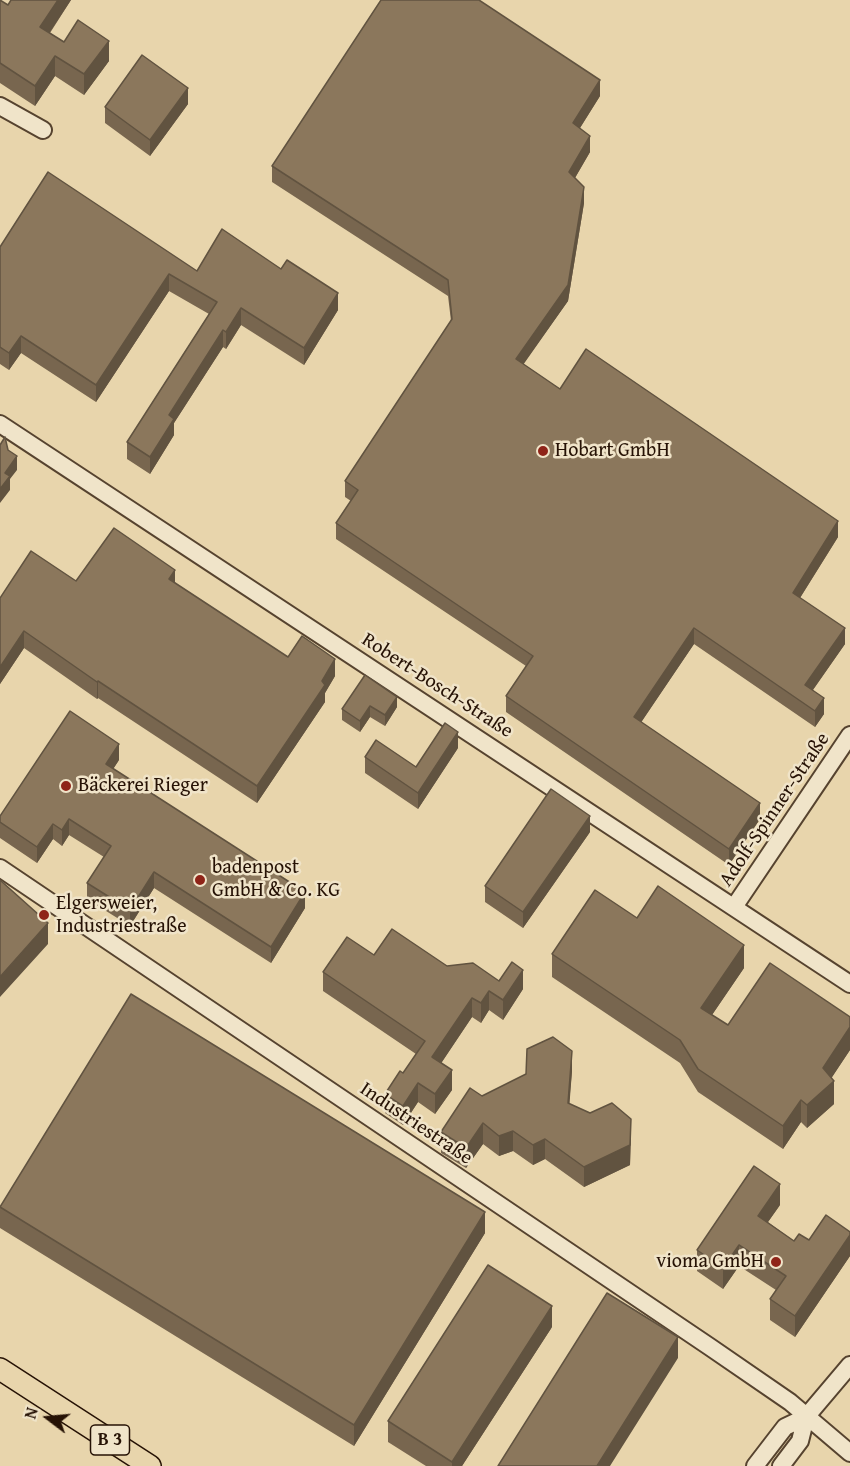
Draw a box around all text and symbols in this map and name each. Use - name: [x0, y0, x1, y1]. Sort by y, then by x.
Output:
- place label: Hobart GmbH: [555, 439, 670, 463]
- marker: Hobart GmbH: [536, 444, 550, 458]
- street label: Robert-Bosch-Straße: [357, 628, 517, 744]
- street label: Adolf-Spinner-Straße: [715, 728, 835, 892]
- place label: Bäckerei Rieger: [78, 774, 208, 798]
- marker: Bäckerei Rieger: [59, 779, 73, 793]
- place label: badenpost GmbH & Co. KG: [212, 856, 340, 903]
- marker: badenpost GmbH & Co. KG: [193, 873, 207, 887]
- place label: Elgersweier, Industriestraße: [56, 892, 187, 939]
- marker: Elgersweier, Industriestraße: [37, 908, 51, 922]
- street label: Industriestraße: [355, 1077, 477, 1171]
- place label: vioma GmbH: [656, 1250, 764, 1274]
- marker: vioma GmbH: [769, 1255, 783, 1269]
- north arrow: [18, 1388, 78, 1448]
- text: N: [18, 1405, 44, 1421]
- road number: B 3: [90, 1425, 130, 1455]

